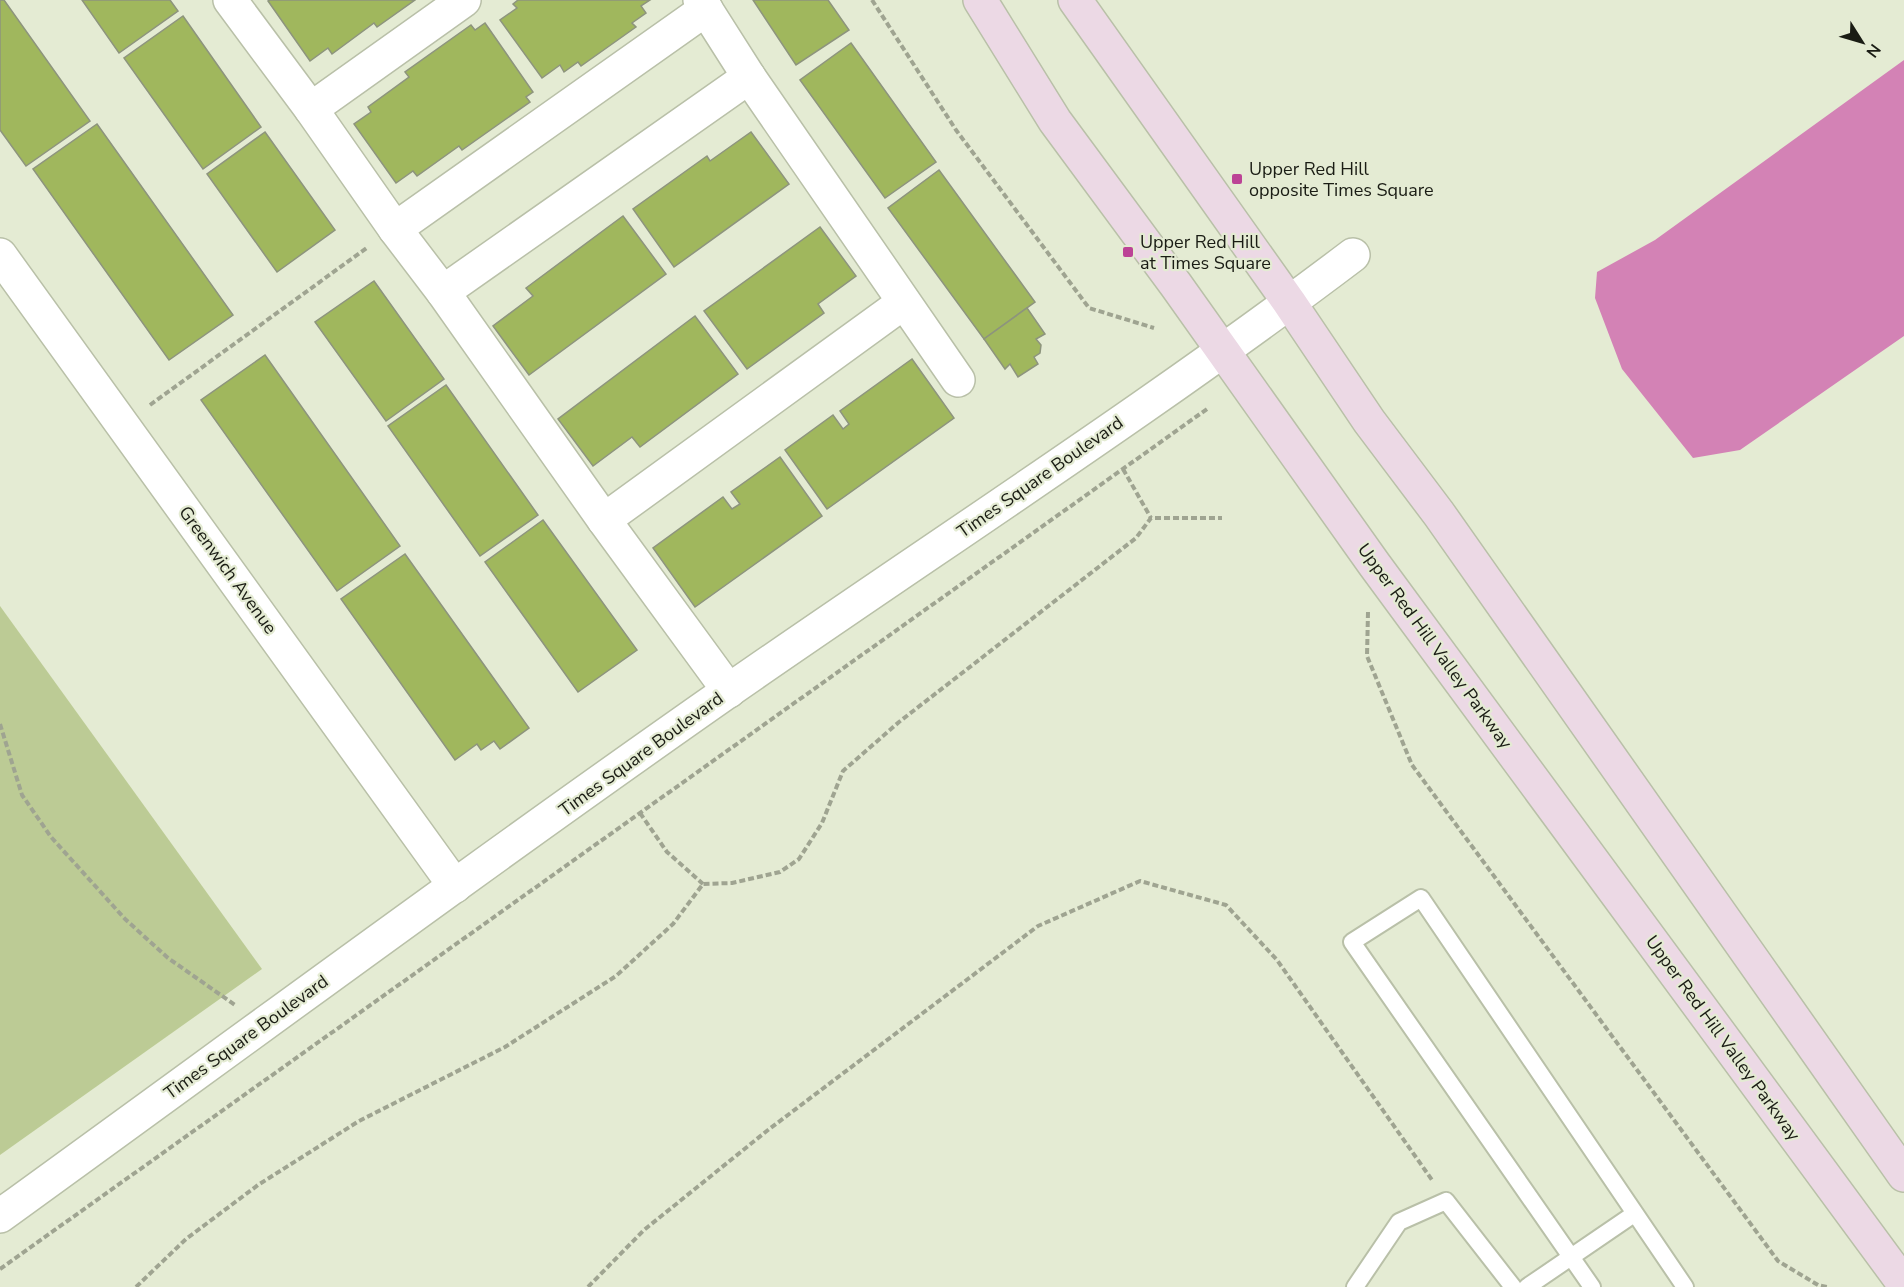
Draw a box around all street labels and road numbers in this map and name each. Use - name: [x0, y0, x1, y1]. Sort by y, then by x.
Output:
- street label: Times Square Boulevard: [952, 411, 1128, 543]
- street label: Greenwich Avenue: [173, 501, 283, 639]
- street label: Upper Red Hill Valley Parkway: [1352, 538, 1518, 754]
- street label: Times Square Boulevard: [554, 686, 728, 822]
- street label: Upper Red Hill Valley Parkway: [1640, 930, 1806, 1146]
- street label: Times Square Boulevard: [159, 969, 333, 1105]

